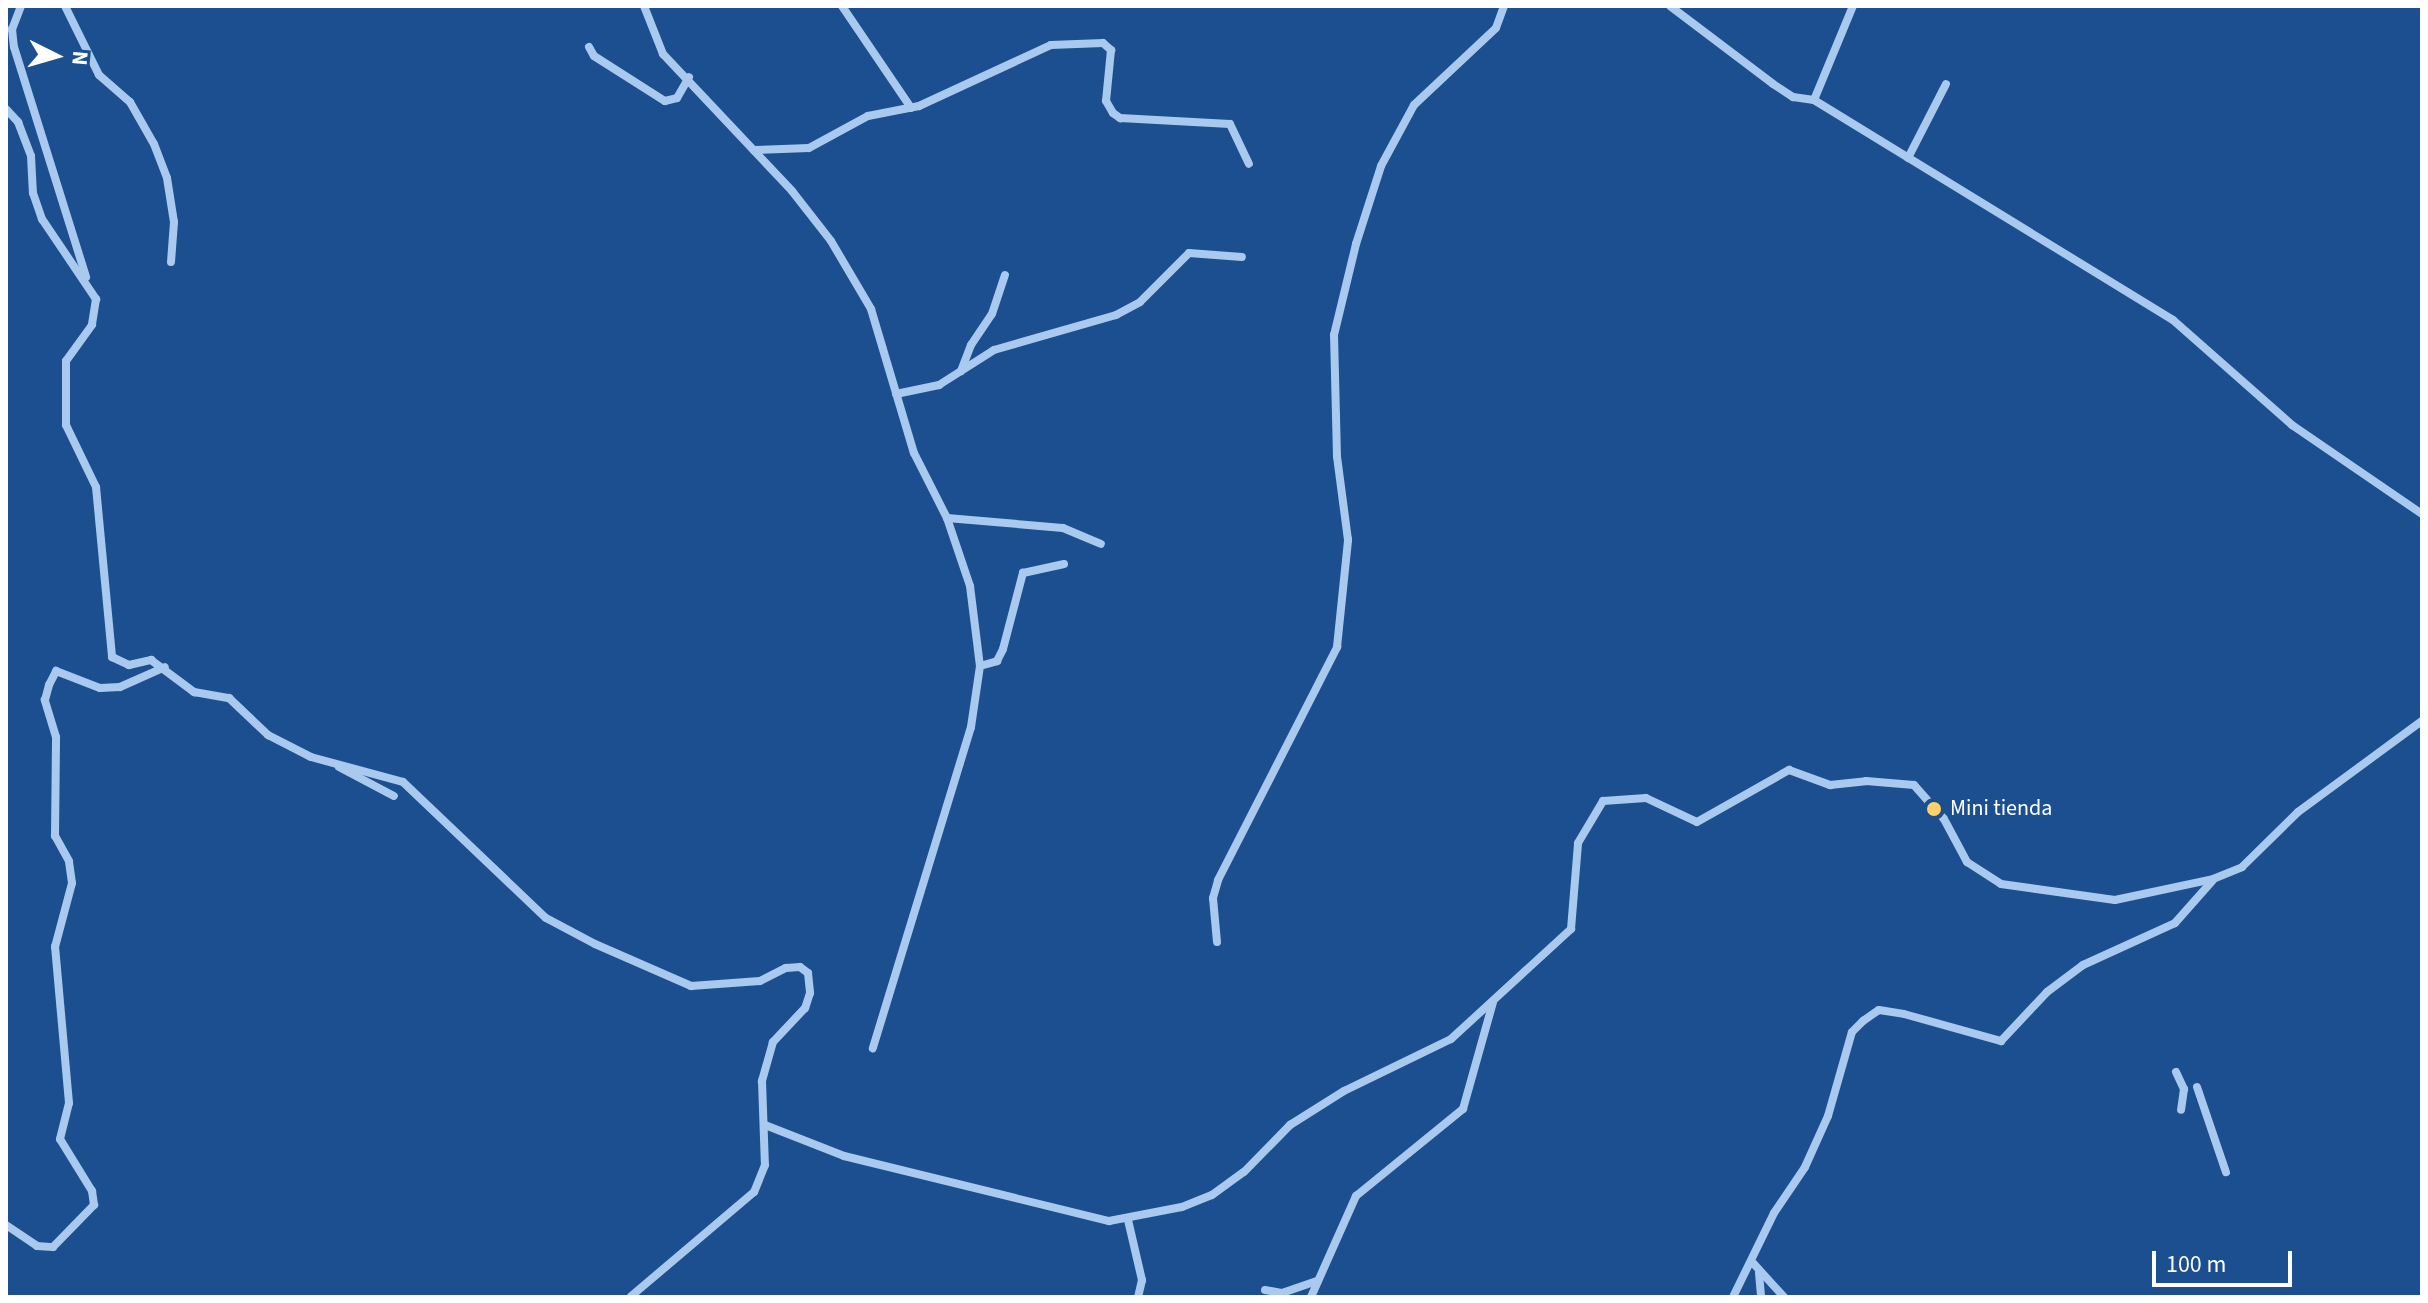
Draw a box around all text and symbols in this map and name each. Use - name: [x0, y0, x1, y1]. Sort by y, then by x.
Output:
- north arrow: [16, 16, 96, 96]
- text: N: [63, 49, 96, 67]
- place label: Mini tienda: [1950, 796, 2052, 822]
- marker: Mini tienda: [1925, 800, 1943, 818]
- scale bar: [2156, 1235, 2296, 1285]
- text: 100 m: [2166, 1247, 2226, 1282]

